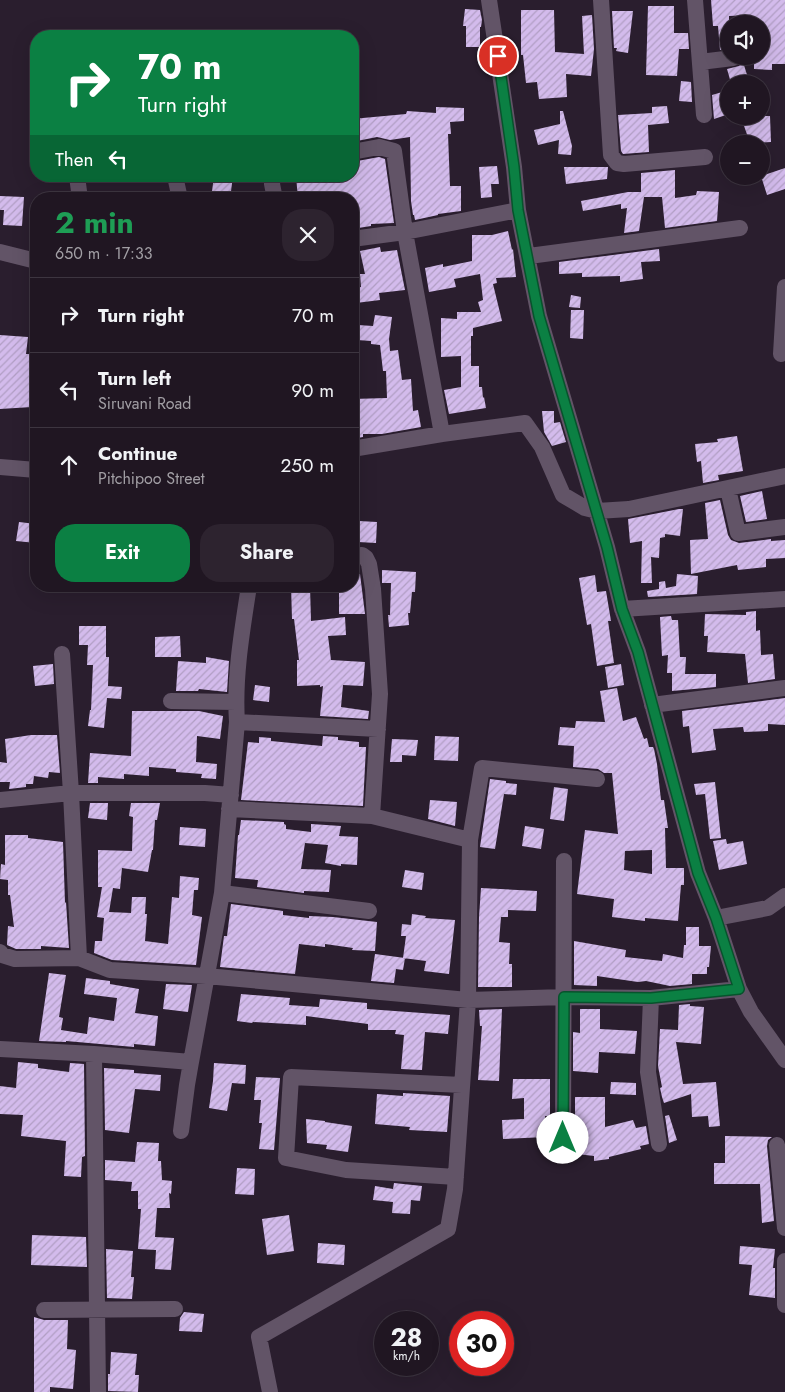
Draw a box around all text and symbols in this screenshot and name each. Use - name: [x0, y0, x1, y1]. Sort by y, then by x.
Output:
- map controls: [720, 15, 770, 185]
- button: sound: [720, 15, 770, 65]
- pin: [477, 35, 519, 77]
- text: 70 m: [138, 42, 221, 92]
- icon: arrive: [484, 42, 512, 70]
- icon: right: [55, 50, 120, 115]
- button: +: [720, 75, 770, 125]
- text: Turn right: [138, 88, 226, 120]
- button: −: [720, 135, 770, 185]
- icon: left: [104, 145, 132, 173]
- text: Then: [55, 146, 94, 173]
- text: 2 min: [55, 201, 134, 244]
- button: close: [282, 209, 334, 261]
- text: 650 m · 17:33: [55, 242, 152, 265]
- icon: right: [55, 301, 83, 329]
- text: Turn right: [98, 302, 184, 329]
- text: 70 m: [292, 302, 334, 329]
- text: Turn left: [98, 365, 171, 392]
- icon: left: [55, 376, 83, 404]
- text: 90 m: [291, 377, 334, 404]
- text: Siruvani Road: [98, 392, 191, 415]
- text: Continue: [98, 440, 177, 467]
- icon: ahead: [55, 451, 83, 479]
- text: 250 m: [281, 452, 334, 479]
- text: Pitchipoo Street: [98, 467, 205, 490]
- button: Exit: [55, 524, 190, 582]
- button: Share: [200, 524, 334, 582]
- position arrow: [536, 1111, 588, 1163]
- speed limit sign: 30: [449, 1311, 514, 1376]
- text: 28: [390, 1319, 423, 1355]
- text: km/h: [393, 1347, 420, 1365]

